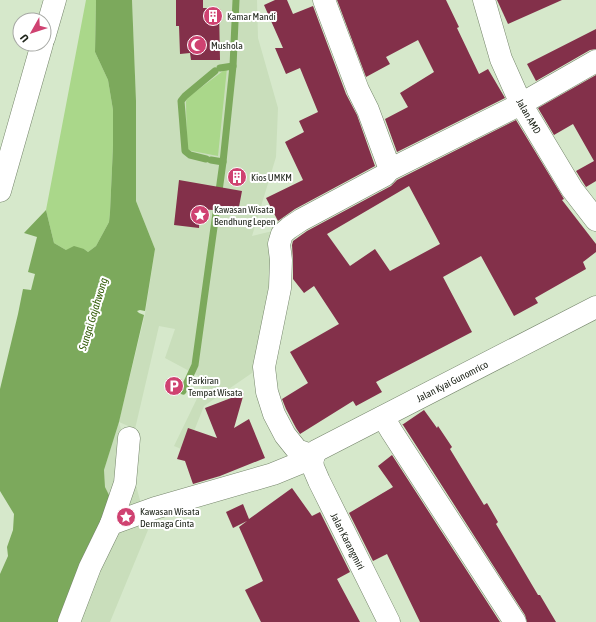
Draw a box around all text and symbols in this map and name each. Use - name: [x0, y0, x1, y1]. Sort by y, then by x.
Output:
- building icon: Kamar Mandi: [202, 5, 224, 27]
- place label: Kamar Mandi: [227, 11, 276, 22]
- north arrow: [12, 12, 52, 52]
- text: U: [18, 32, 31, 45]
- mosque icon: Mushola: [186, 34, 208, 56]
- place label: Mushola: [211, 40, 243, 51]
- street label: Jalan AMD: [514, 97, 543, 136]
- building icon: Kios UMKM: [226, 166, 248, 188]
- place label: Kios UMKM: [251, 172, 292, 183]
- place icon: Kawasan Wisata Bendhung Lepen: [189, 204, 211, 226]
- place label: Kawasan Wisata Bendhung Lepen: [214, 204, 276, 227]
- water label: Sungai Gajahwong: [76, 276, 110, 353]
- street label: Jalan Kyai Gunomrico: [415, 359, 490, 404]
- parking icon: Parkiran Tempat Wisata: [163, 375, 185, 397]
- place label: Parkiran Tempat Wisata: [188, 375, 243, 398]
- place icon: Kawasan Wisata Dermaga Cinta: [115, 506, 137, 528]
- place label: Kawasan Wisata Dermaga Cinta: [140, 506, 200, 529]
- street label: Jalan Karangmiri: [329, 511, 367, 571]

